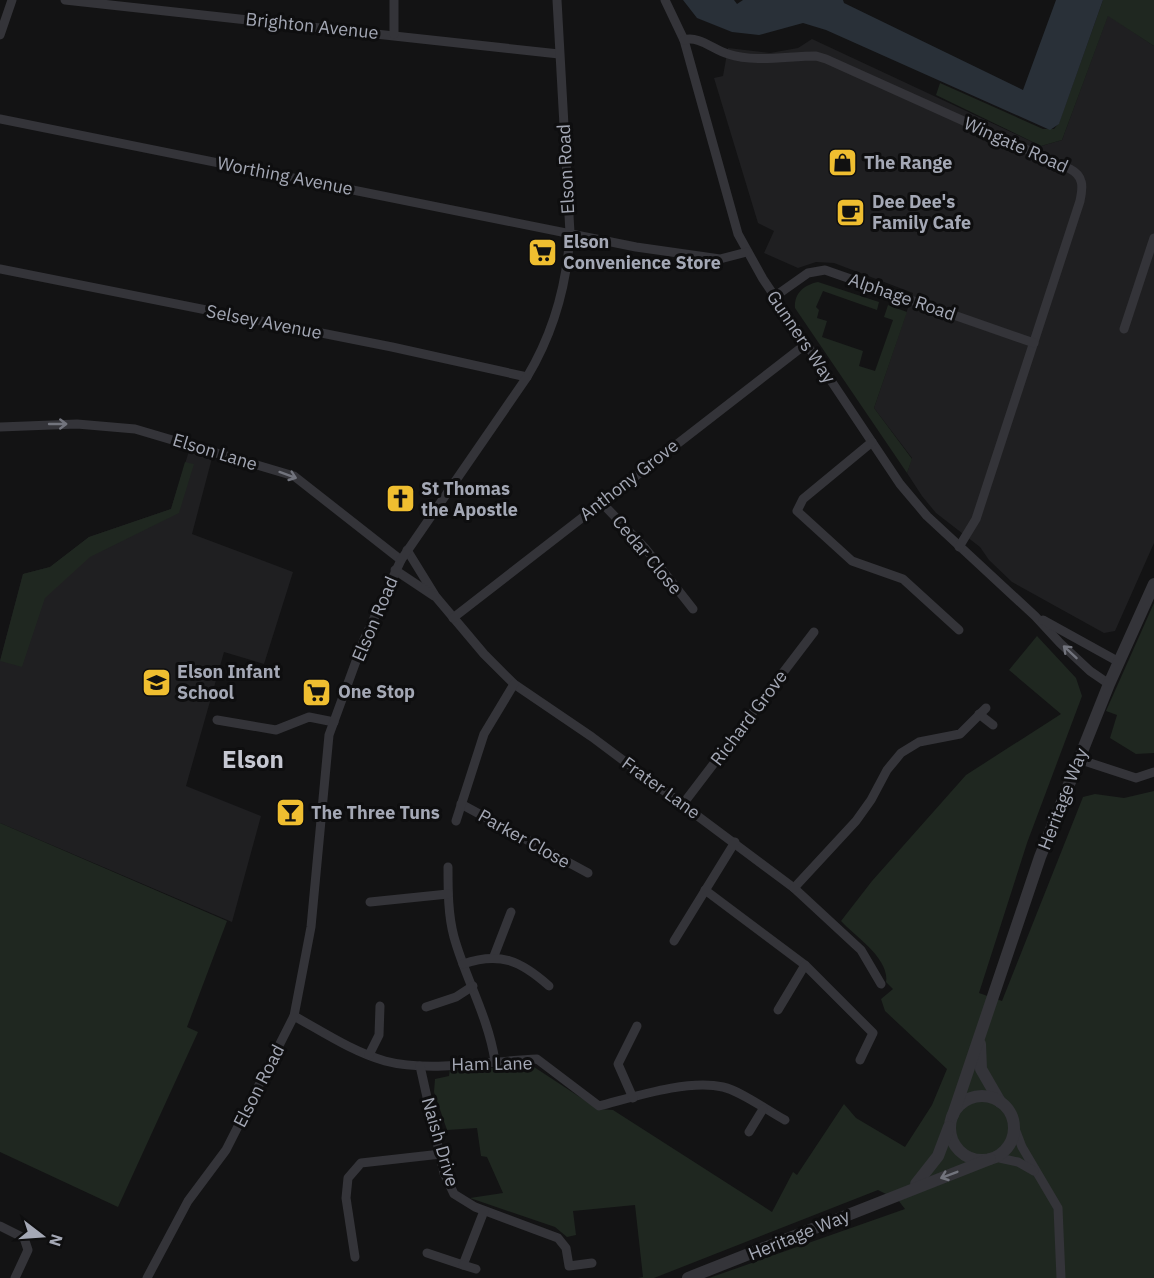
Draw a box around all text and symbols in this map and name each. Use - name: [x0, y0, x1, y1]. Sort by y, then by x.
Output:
- street label: Brighton Avenue: [244, 7, 380, 44]
- street label: Wingate Road: [961, 111, 1072, 178]
- street label: Elson Road: [552, 123, 579, 215]
- shop icon: The Range: [827, 147, 859, 179]
- street label: Worthing Avenue: [215, 151, 355, 200]
- place label: The Range: [864, 151, 952, 174]
- place label: Dee Dee's Family Cafe: [872, 190, 971, 234]
- cafe icon: Dee Dee's Family Cafe: [835, 196, 867, 228]
- place label: Elson Convenience Store: [563, 230, 721, 274]
- supermarket icon: Elson Convenience Store: [526, 236, 558, 268]
- street label: Alphage Road: [846, 267, 959, 326]
- street label: Gunners Way: [762, 286, 841, 388]
- street label: Selsey Avenue: [204, 299, 324, 344]
- one-way arrow: [48, 418, 68, 430]
- street label: Elson Lane: [170, 428, 260, 475]
- street label: Anthony Grove: [575, 434, 683, 525]
- one-way arrow: [278, 471, 297, 482]
- place label: St Thomas the Apostle: [421, 477, 518, 521]
- church icon: St Thomas the Apostle: [384, 483, 416, 515]
- street label: Cedar Close: [607, 510, 687, 599]
- street label: Elson Road: [346, 573, 403, 665]
- one-way arrow: [1063, 645, 1078, 659]
- place label: Elson Infant School: [177, 660, 281, 704]
- street label: Richard Grove: [705, 665, 792, 770]
- school or university icon: Elson Infant School: [140, 666, 172, 698]
- supermarket icon: One Stop: [301, 676, 333, 708]
- place label: One Stop: [338, 680, 415, 703]
- district label: Elson: [222, 743, 284, 775]
- street label: Heritage Way: [1033, 744, 1093, 853]
- street label: Frater Lane: [617, 751, 705, 824]
- bar icon: The Three Tuns: [274, 797, 306, 829]
- place label: The Three Tuns: [311, 801, 440, 824]
- street label: Parker Close: [474, 804, 574, 873]
- street label: Elson Road: [228, 1040, 289, 1131]
- street label: Ham Lane: [451, 1051, 533, 1076]
- street label: Naish Drive: [417, 1095, 464, 1189]
- one-way arrow: [940, 1170, 959, 1181]
- street label: Heritage Way: [745, 1204, 853, 1265]
- north arrow: [12, 1206, 72, 1266]
- text: N: [45, 1232, 68, 1249]

